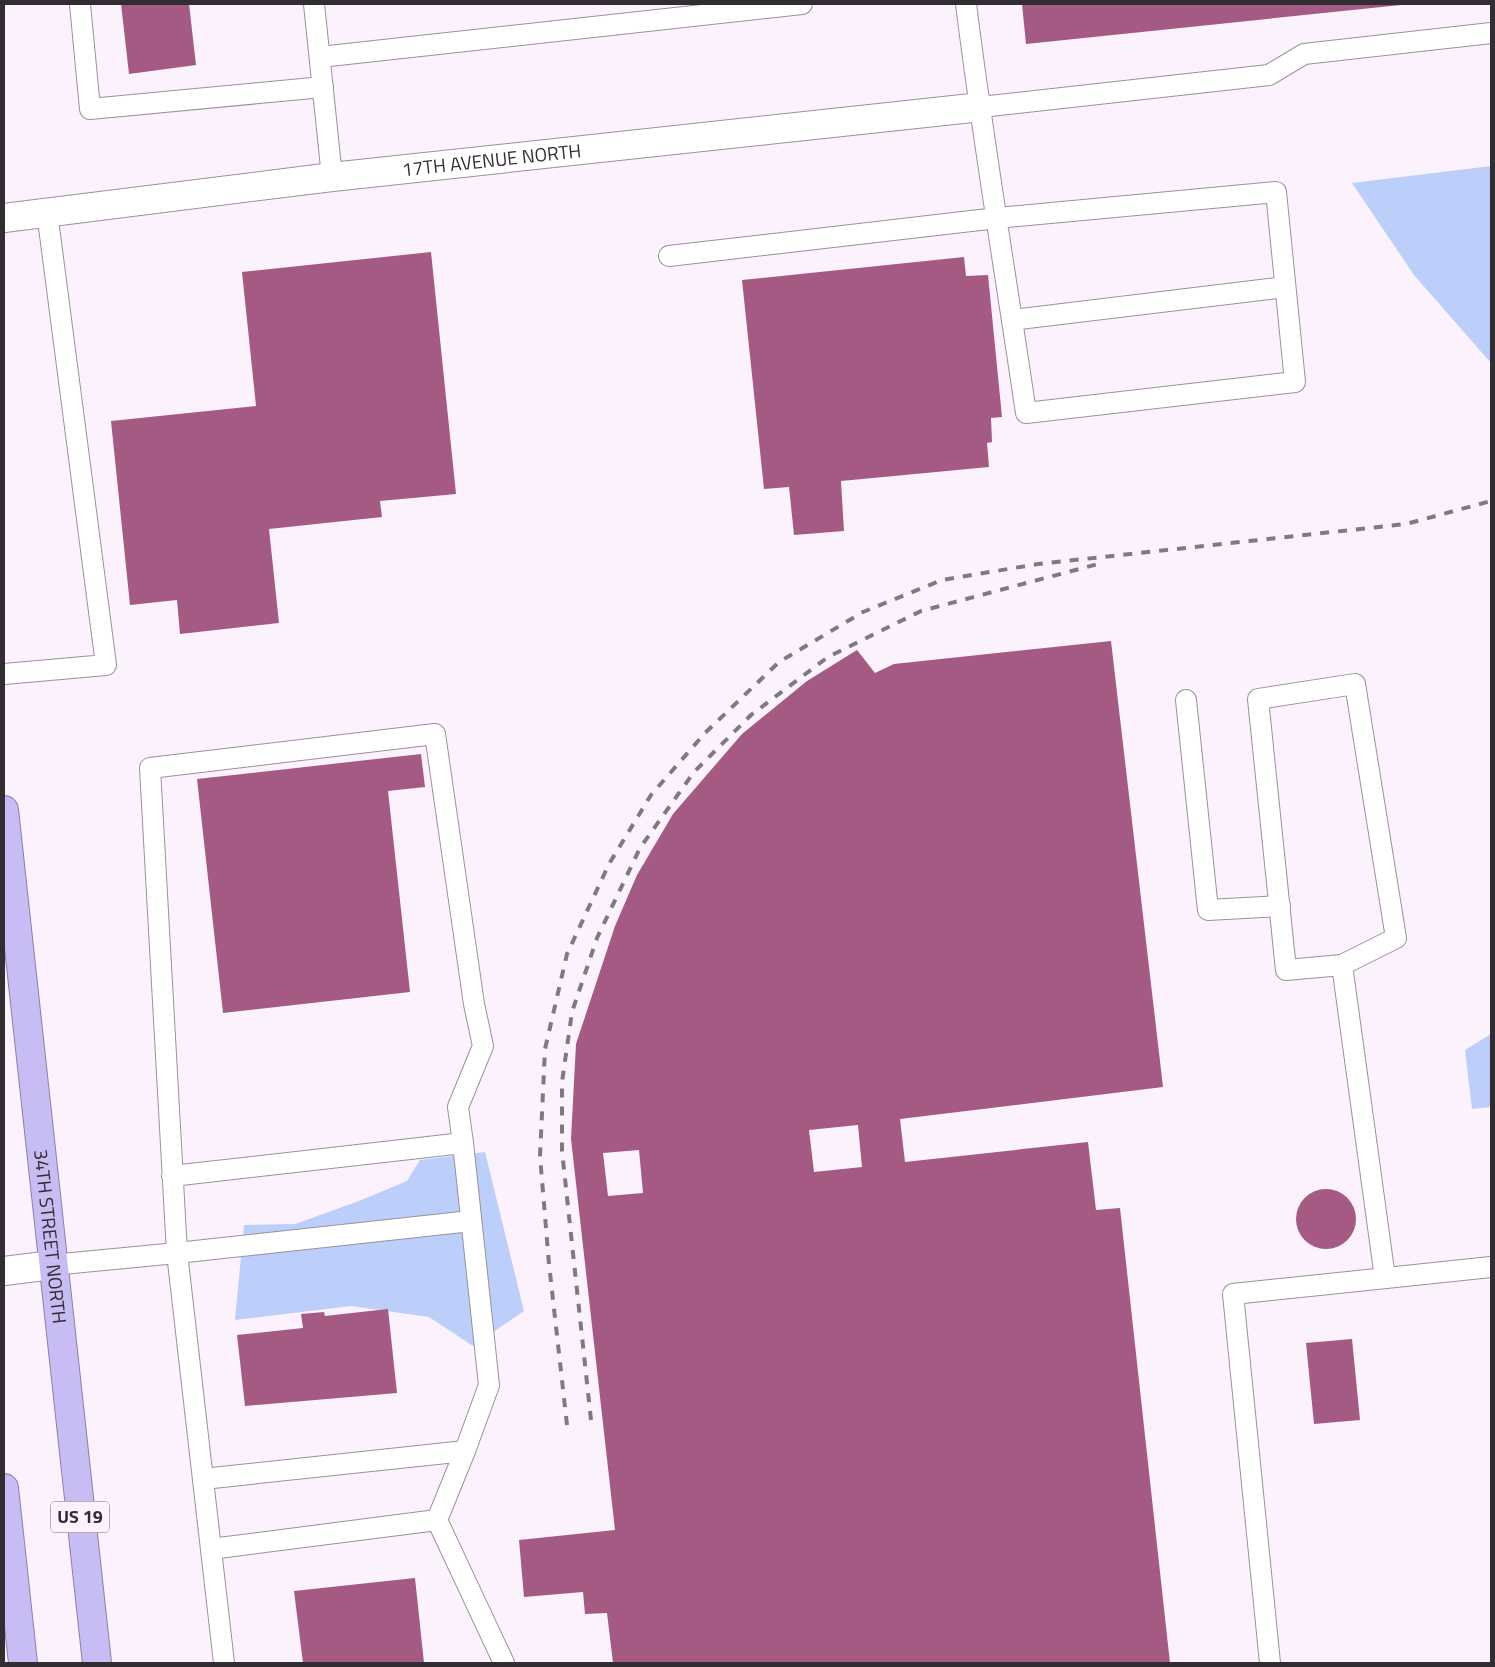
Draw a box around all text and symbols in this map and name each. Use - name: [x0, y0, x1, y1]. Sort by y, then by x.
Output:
- street label: 17TH AVENUE NORTH: [400, 135, 583, 183]
- street label: 34TH STREET NORTH: [27, 1148, 75, 1325]
- road number: US 19: [51, 1501, 109, 1532]

